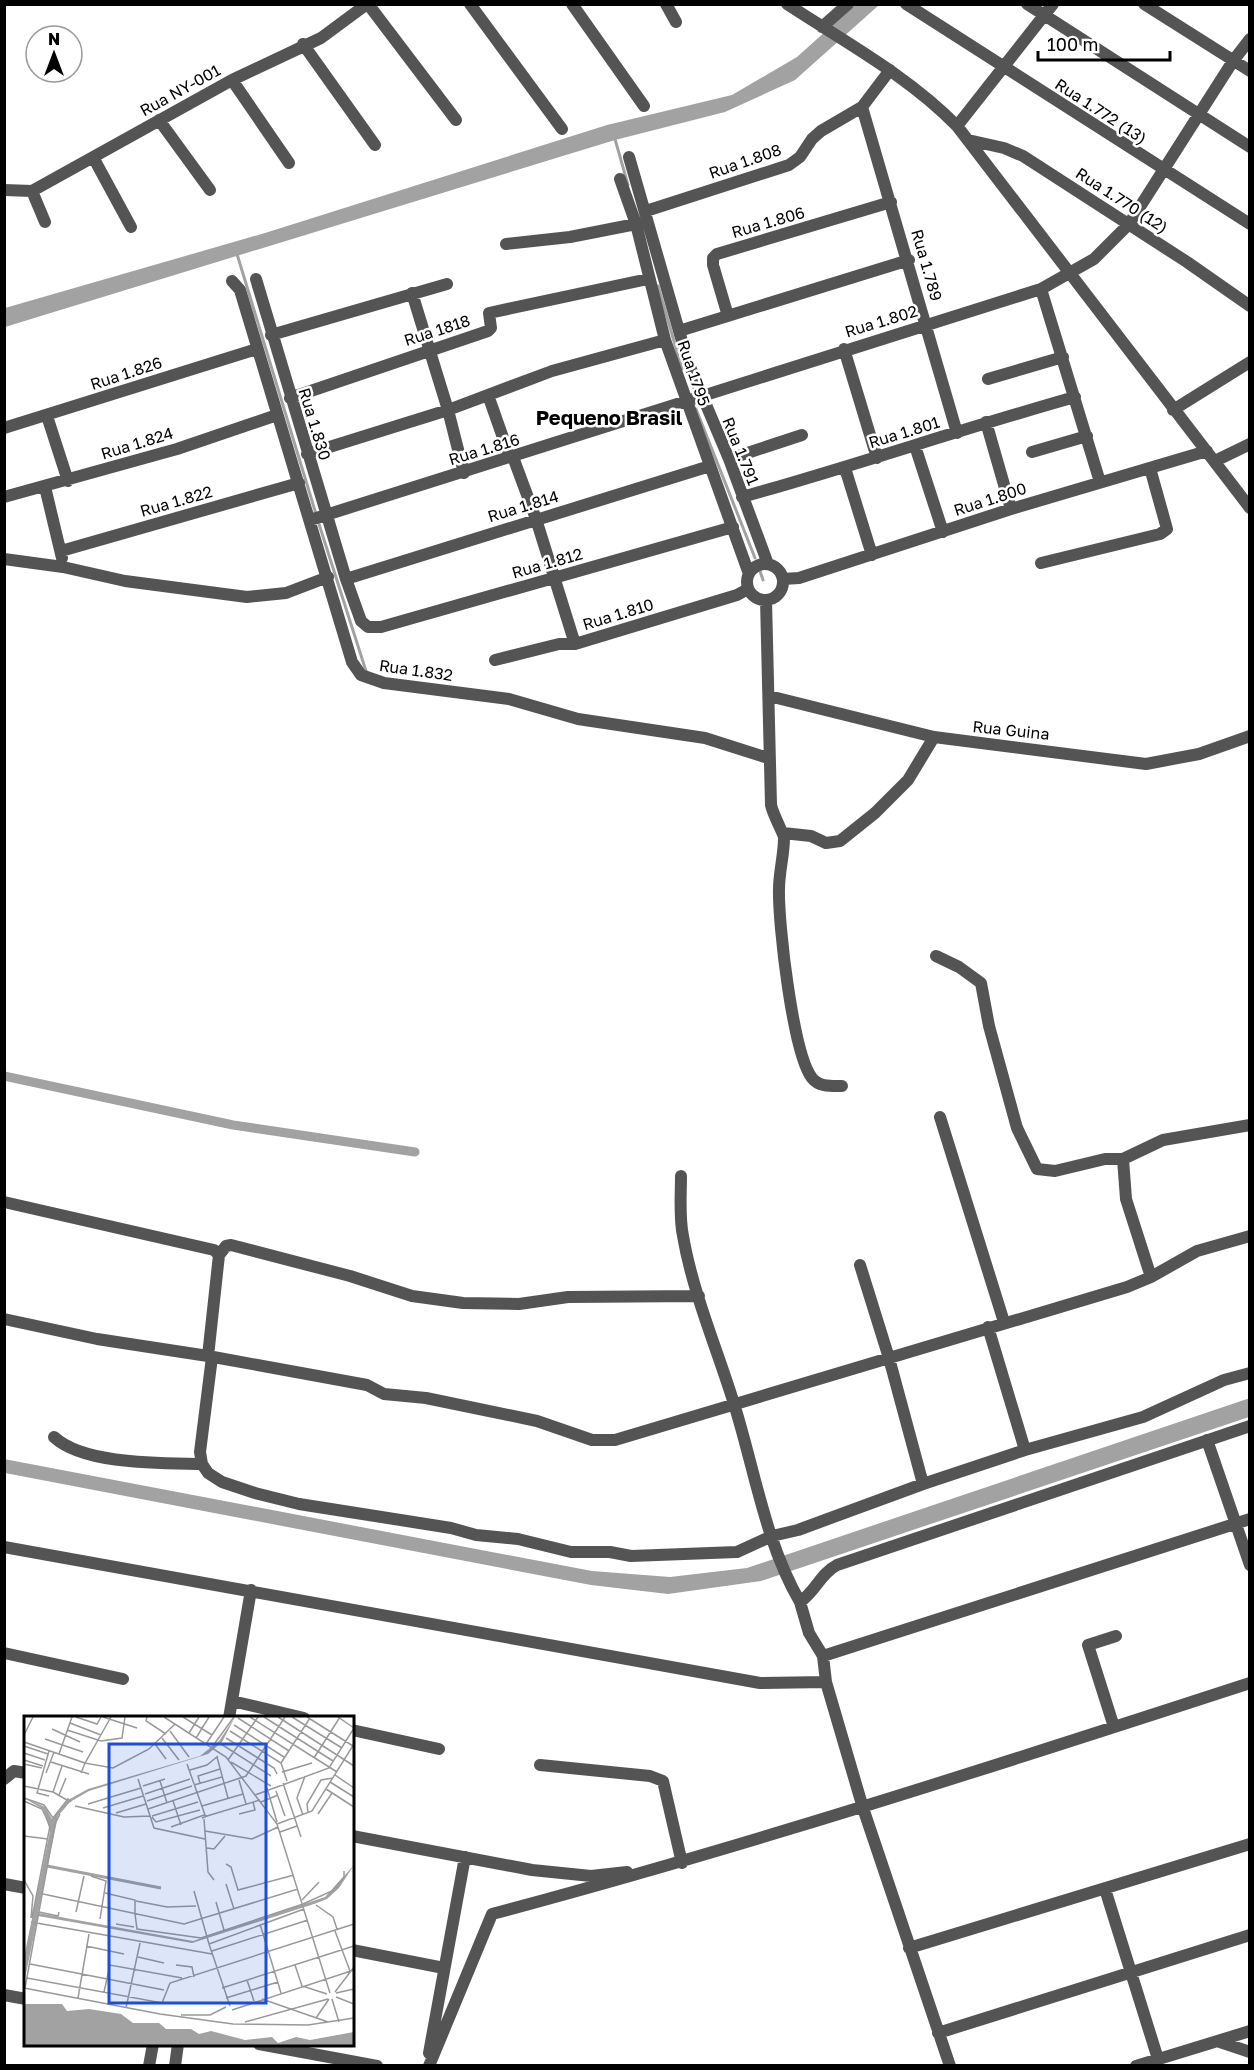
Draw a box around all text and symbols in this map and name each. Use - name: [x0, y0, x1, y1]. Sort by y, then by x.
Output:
- north arrow: [24, 24, 84, 84]
- scale bar: [1038, 24, 1170, 62]
- text: N: [48, 29, 60, 49]
- text: 100 m: [1047, 33, 1098, 55]
- street label: Rua NY-001: [136, 60, 224, 120]
- street label: Rua 1.772 (13): [1051, 74, 1151, 148]
- street label: Rua 1.808: [706, 139, 784, 183]
- street label: Rua 1.770 (12): [1072, 163, 1172, 237]
- street label: Rua 1.806: [729, 202, 807, 242]
- street label: Rua 1.789: [907, 227, 947, 303]
- street label: Rua 1.802: [842, 301, 920, 341]
- street label: Rua 1818: [401, 310, 473, 350]
- street label: Rua 1795: [673, 337, 715, 409]
- street label: Rua 1.826: [87, 352, 165, 394]
- street label: Rua 1.830: [294, 385, 336, 463]
- district label: Pequeno Brasil: [536, 405, 683, 429]
- street label: Rua 1.801: [866, 412, 942, 452]
- street label: Rua 1.791: [718, 414, 764, 488]
- street label: Rua 1.824: [98, 423, 176, 463]
- street label: Rua 1.816: [446, 429, 522, 469]
- street label: Rua 1.800: [951, 478, 1029, 520]
- street label: Rua 1.822: [138, 481, 214, 521]
- street label: Rua 1.814: [485, 486, 561, 526]
- street label: Rua 1.812: [509, 543, 585, 583]
- street label: Rua 1.810: [580, 594, 656, 634]
- street label: Rua 1.832: [378, 655, 454, 685]
- street label: Rua Guina: [971, 716, 1051, 744]
- inset map: [24, 1716, 354, 2046]

